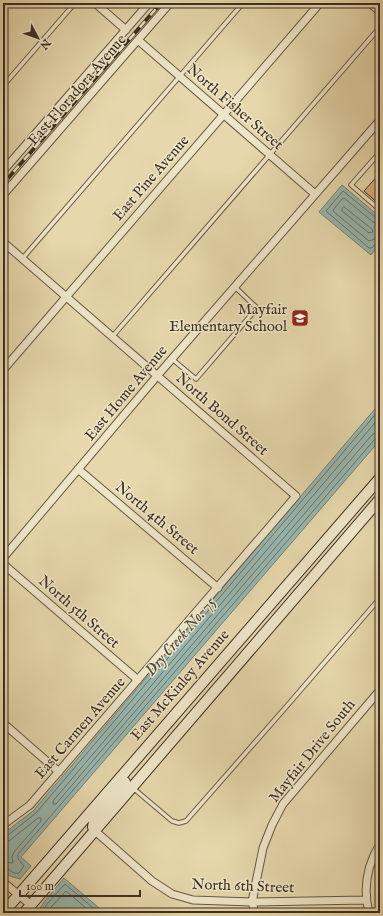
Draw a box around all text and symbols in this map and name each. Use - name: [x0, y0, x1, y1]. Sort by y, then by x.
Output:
- north arrow: [18, 18, 58, 58]
- street label: East Floradora Avenue: [23, 30, 131, 150]
- text: N: [36, 35, 54, 52]
- street label: North Fisher Street: [183, 60, 287, 154]
- street label: East Pine Avenue: [109, 131, 193, 225]
- place label: Mayfair Elementary School: [169, 300, 288, 336]
- school or university icon: Mayfair Elementary School: [290, 308, 310, 328]
- street label: East Home Avenue: [81, 341, 172, 445]
- street label: North Bond Street: [172, 368, 272, 460]
- street label: North 4th Street: [111, 477, 203, 559]
- street label: North 5th Street: [34, 571, 124, 653]
- water label: Dry Creek No. 75: [141, 593, 221, 681]
- street label: East McKinley Avenue: [127, 625, 234, 744]
- street label: East Carmen Avenue: [31, 673, 129, 783]
- street label: Mayfair Drive South: [265, 696, 359, 806]
- scale bar: [20, 872, 140, 898]
- street label: North 6th Street: [191, 875, 295, 897]
- text: 100 m: [26, 879, 54, 894]

